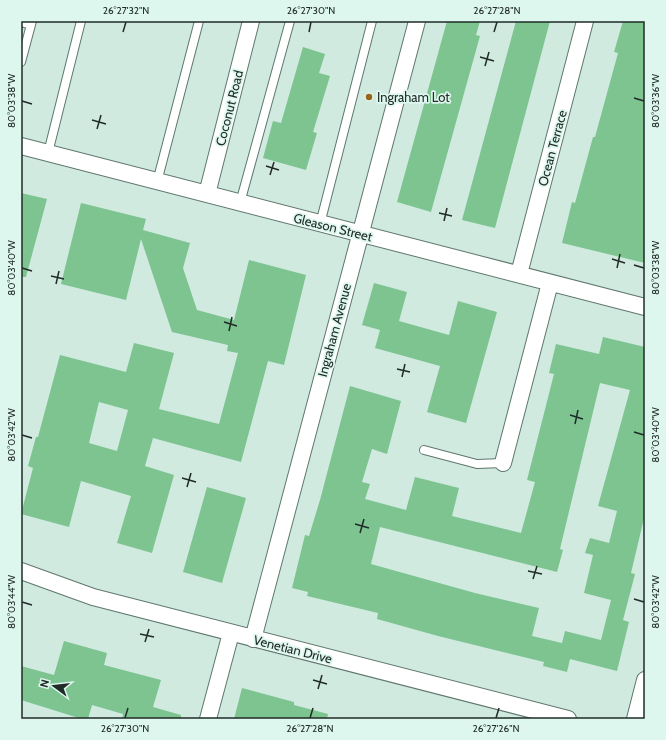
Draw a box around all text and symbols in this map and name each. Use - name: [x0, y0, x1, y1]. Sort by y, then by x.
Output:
- text: 26°27'32"N: [103, 4, 149, 17]
- text: 26°27'30"N: [287, 4, 335, 17]
- text: 26°27'28"N: [473, 4, 521, 17]
- street label: Coconut Road: [212, 68, 246, 148]
- text: 80°03'38"W: [5, 73, 18, 128]
- text: 80°03'36"W: [649, 74, 662, 128]
- place label: Ingraham Lot: [377, 89, 450, 105]
- marker: Ingraham Lot: [364, 92, 374, 102]
- street label: Ocean Terrace: [534, 108, 570, 188]
- street label: Gleason Street: [292, 209, 375, 245]
- text: 80°03'40"W: [5, 240, 18, 296]
- text: 80°03'38"W: [649, 240, 662, 295]
- street label: Ingraham Avenue: [314, 281, 354, 378]
- text: 80°03'40"W: [649, 407, 662, 463]
- text: 80°03'42"W: [5, 408, 18, 462]
- text: 80°03'44"W: [5, 574, 18, 629]
- text: 80°03'42"W: [649, 575, 662, 629]
- street label: Venetian Drive: [252, 632, 334, 667]
- north arrow: [34, 666, 74, 706]
- text: N: [37, 678, 52, 689]
- text: 26°27'30"N: [101, 722, 149, 735]
- text: 26°27'28"N: [286, 722, 334, 735]
- text: 26°27'26"N: [473, 722, 519, 735]

